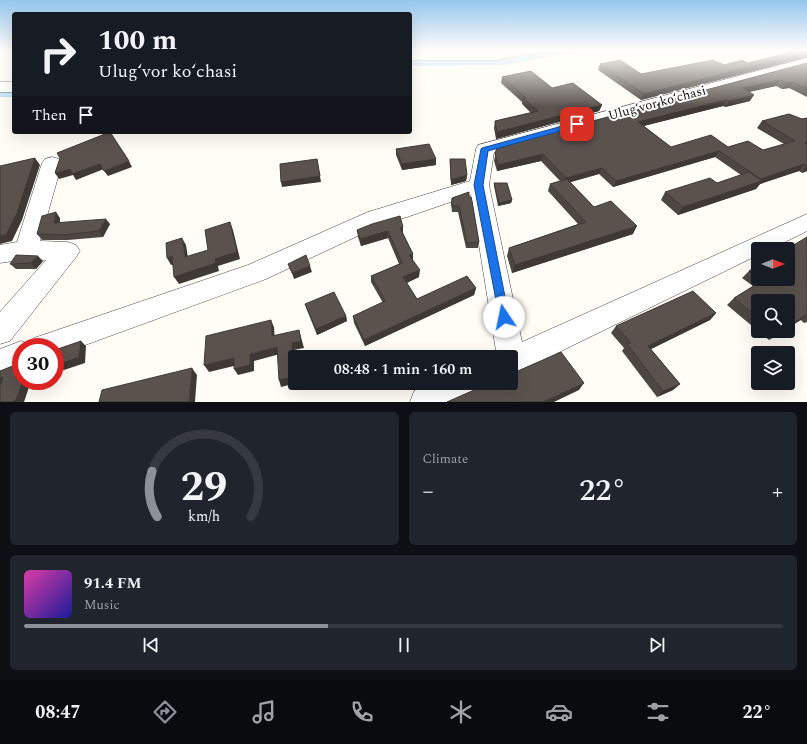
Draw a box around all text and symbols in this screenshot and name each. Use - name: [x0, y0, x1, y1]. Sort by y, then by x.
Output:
- text: 100 m: [98, 19, 177, 62]
- icon: right: [32, 28, 84, 80]
- text: Ulugʻvor koʻchasi: [98, 58, 237, 85]
- street label: Ulugʻvor koʻchasi: [606, 80, 708, 126]
- text: Then: [32, 104, 67, 127]
- icon: arrive: [75, 104, 97, 126]
- pin: [560, 107, 594, 141]
- icon: arrive: [566, 113, 588, 135]
- north arrow: [751, 242, 795, 286]
- map controls: [751, 242, 795, 390]
- button: search: [751, 294, 795, 338]
- position arrow: [483, 296, 525, 338]
- speed limit sign: 30: [12, 338, 64, 390]
- button: layers: [751, 346, 795, 390]
- text: 08:48 · 1 min · 160 m: [334, 358, 472, 381]
- text: Climate: [423, 449, 468, 469]
- text: 29: [181, 455, 228, 518]
- text: 22°: [579, 468, 626, 514]
- text: −: [423, 475, 434, 508]
- text: +: [772, 475, 783, 508]
- text: km/h: [188, 505, 220, 527]
- text: 91.4 FM: [84, 572, 141, 595]
- text: Music: [84, 595, 120, 615]
- icon: previous: [140, 634, 162, 656]
- icon: pause: [393, 634, 415, 656]
- icon: next: [646, 634, 668, 656]
- icon: directions: [151, 698, 179, 726]
- icon: music: [250, 698, 278, 726]
- icon: phone: [348, 698, 376, 726]
- icon: climate: [447, 698, 475, 726]
- icon: car: [545, 698, 573, 726]
- icon: filters: [644, 698, 672, 726]
- text: 08:47: [35, 699, 81, 726]
- text: 22°: [742, 699, 772, 726]

